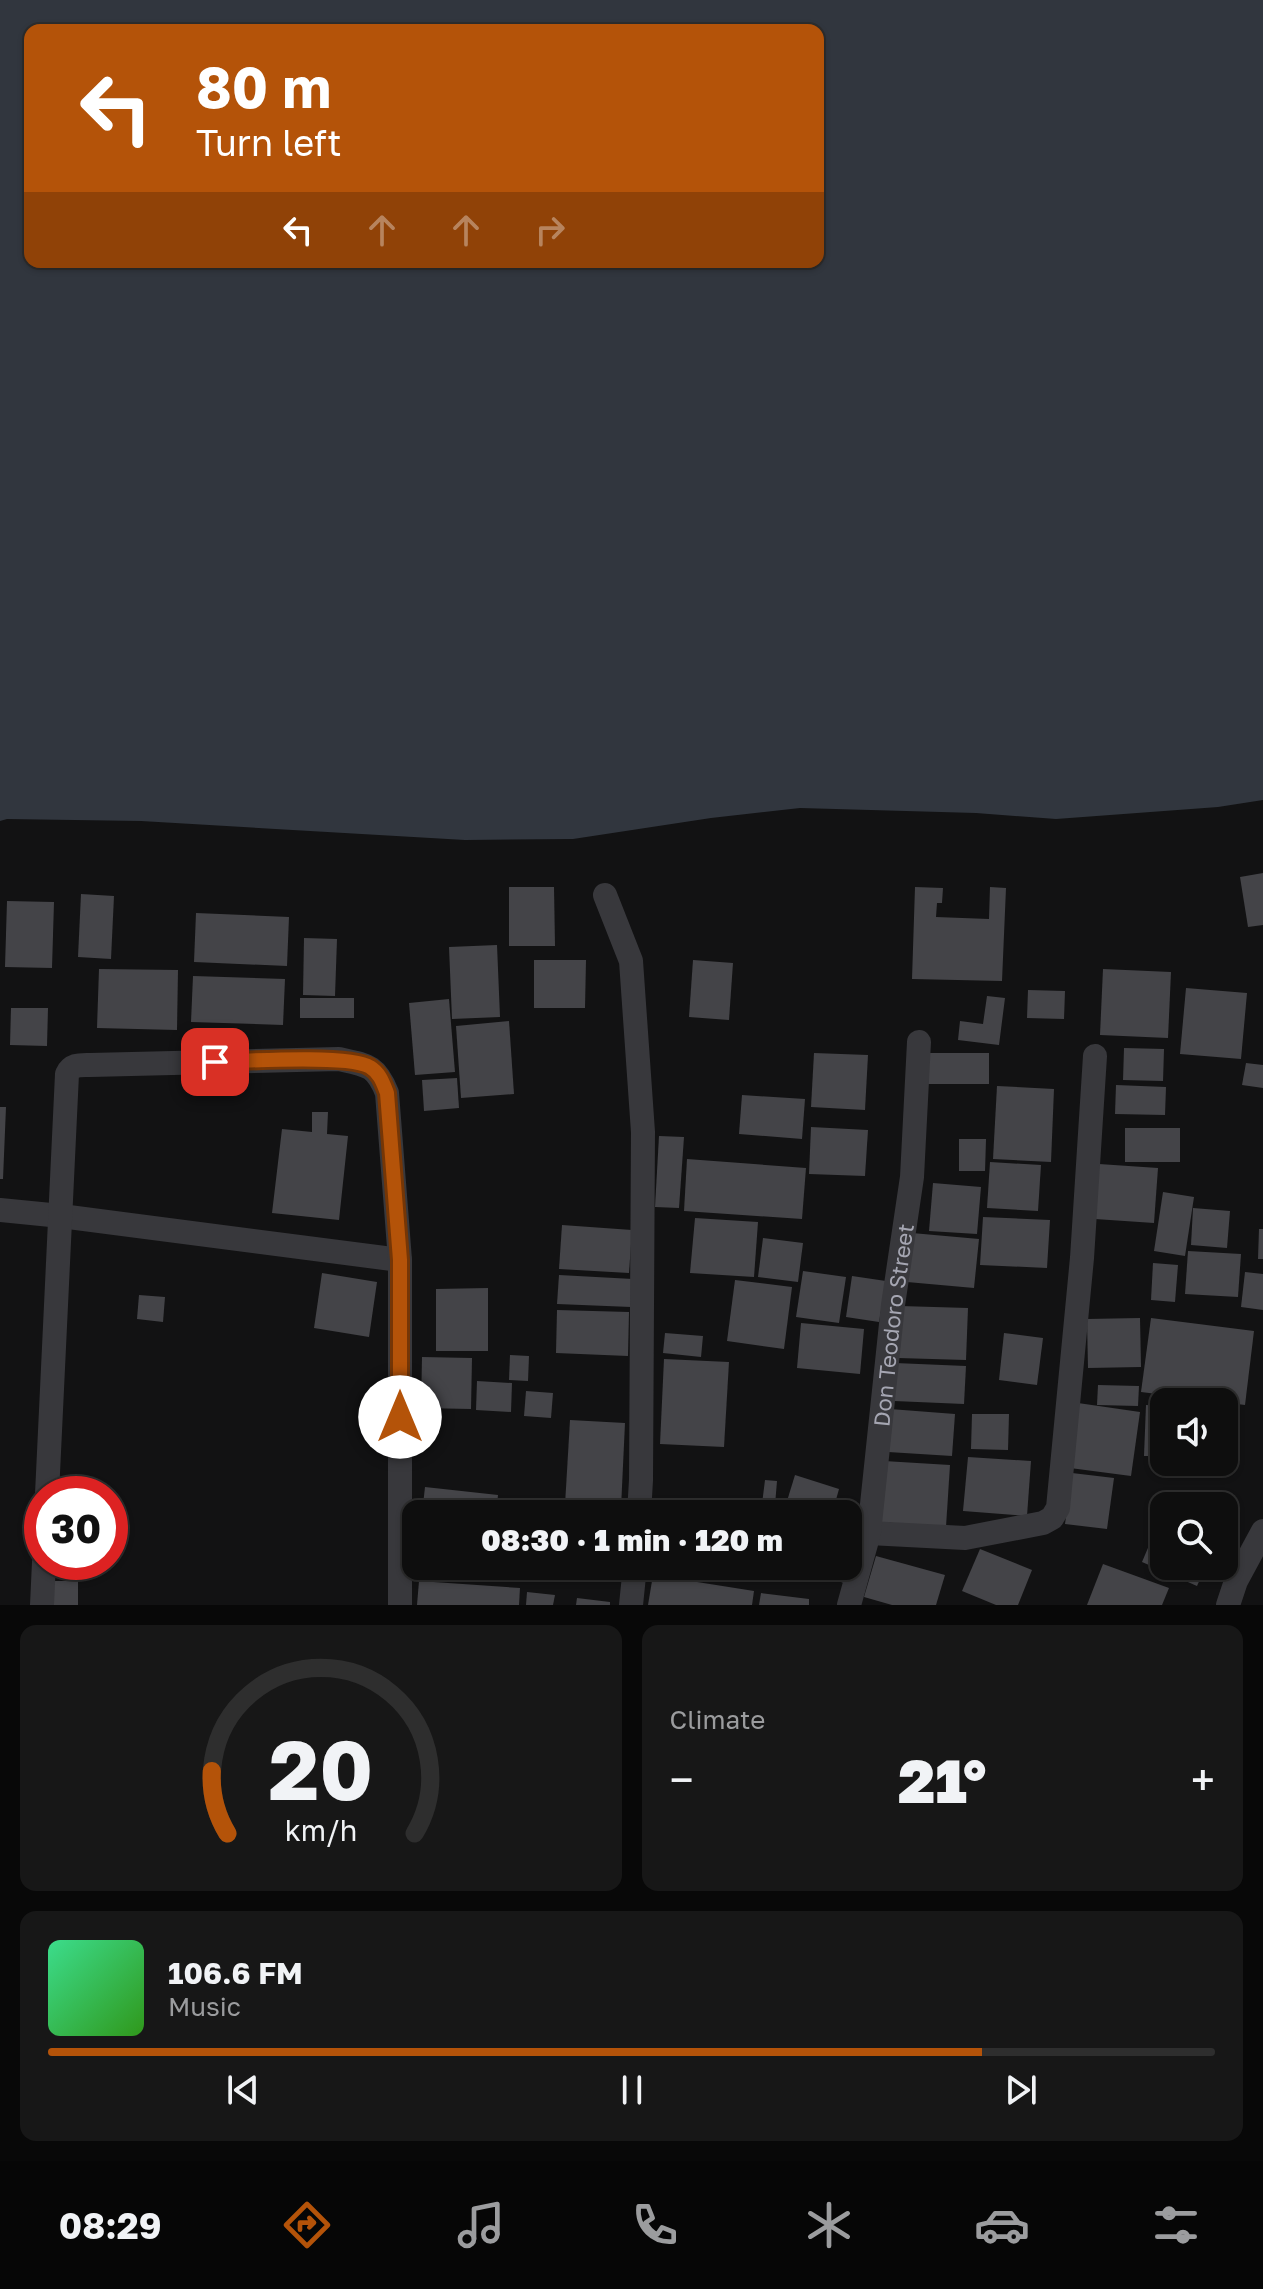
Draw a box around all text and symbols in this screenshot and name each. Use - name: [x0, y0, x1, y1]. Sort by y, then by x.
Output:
- text: 80 m: [196, 53, 331, 120]
- icon: left: [64, 56, 168, 160]
- text: Turn left: [196, 121, 342, 164]
- icon: left: [276, 208, 320, 252]
- icon: ahead: [360, 208, 404, 252]
- icon: ahead: [444, 208, 488, 252]
- icon: right: [528, 208, 572, 252]
- pin: [181, 1028, 249, 1096]
- icon: arrive: [193, 1040, 237, 1084]
- street label: Don Teodoro Street: [867, 1222, 918, 1428]
- position arrow: [358, 1375, 442, 1459]
- map controls: [1150, 1388, 1238, 1580]
- button: sound: [1150, 1388, 1238, 1476]
- speed limit sign: 30: [24, 1476, 128, 1580]
- button: search: [1150, 1492, 1238, 1580]
- text: 08:30 · 1 min · 120 m: [481, 1522, 783, 1558]
- text: Climate: [670, 1704, 765, 1735]
- text: 20: [268, 1718, 373, 1818]
- text: 21°: [898, 1744, 986, 1816]
- text: −: [670, 1753, 694, 1806]
- text: +: [1191, 1753, 1215, 1806]
- text: km/h: [284, 1813, 357, 1847]
- text: 106.6 FM: [168, 1955, 303, 1991]
- text: Music: [168, 1991, 241, 2022]
- icon: previous: [221, 2068, 265, 2112]
- icon: pause: [610, 2068, 654, 2112]
- icon: next: [999, 2068, 1043, 2112]
- icon: directions: [279, 2197, 335, 2253]
- icon: music: [453, 2197, 509, 2253]
- icon: phone: [627, 2197, 683, 2253]
- icon: climate: [801, 2197, 857, 2253]
- icon: car: [974, 2197, 1030, 2253]
- icon: filters: [1148, 2197, 1204, 2253]
- text: 08:29: [59, 2204, 162, 2247]

